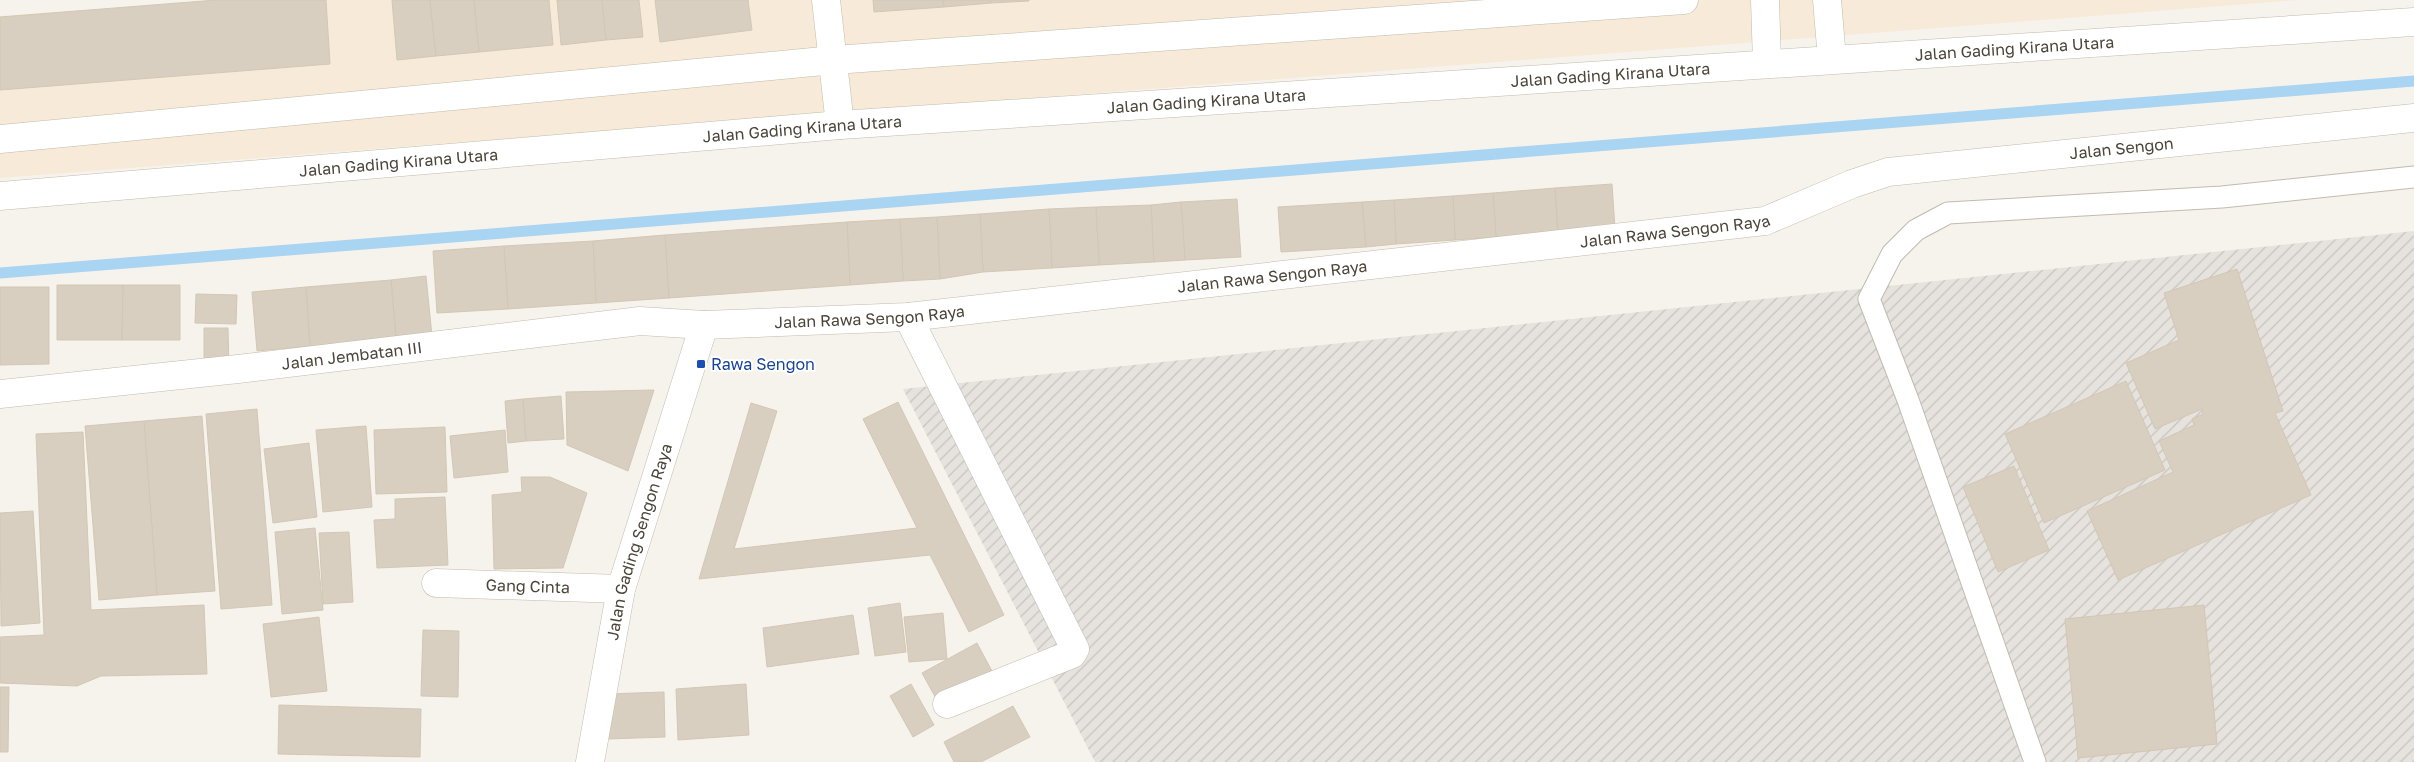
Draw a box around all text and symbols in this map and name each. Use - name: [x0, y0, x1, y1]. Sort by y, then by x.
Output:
- street label: Jalan Gading Kirana Utara: [1914, 32, 2115, 65]
- street label: Jalan Gading Kirana Utara: [1510, 58, 1711, 91]
- street label: Jalan Gading Kirana Utara: [1106, 85, 1307, 118]
- street label: Jalan Gading Kirana Utara: [702, 111, 902, 147]
- street label: Jalan Sengon: [2068, 133, 2175, 163]
- street label: Jalan Gading Kirana Utara: [298, 144, 499, 181]
- street label: Jalan Rawa Sengon Raya: [1579, 210, 1773, 252]
- street label: Jalan Rawa Sengon Raya: [1176, 256, 1368, 297]
- street label: Jalan Rawa Sengon Raya: [774, 301, 966, 332]
- street label: Jalan Jembatan III: [280, 337, 423, 374]
- place label: Rawa Sengon: [711, 354, 815, 374]
- marker: Rawa Sengon: [695, 358, 707, 370]
- street label: Jalan Gading Sengon Raya: [602, 441, 676, 642]
- street label: Gang Cinta: [485, 575, 570, 597]

